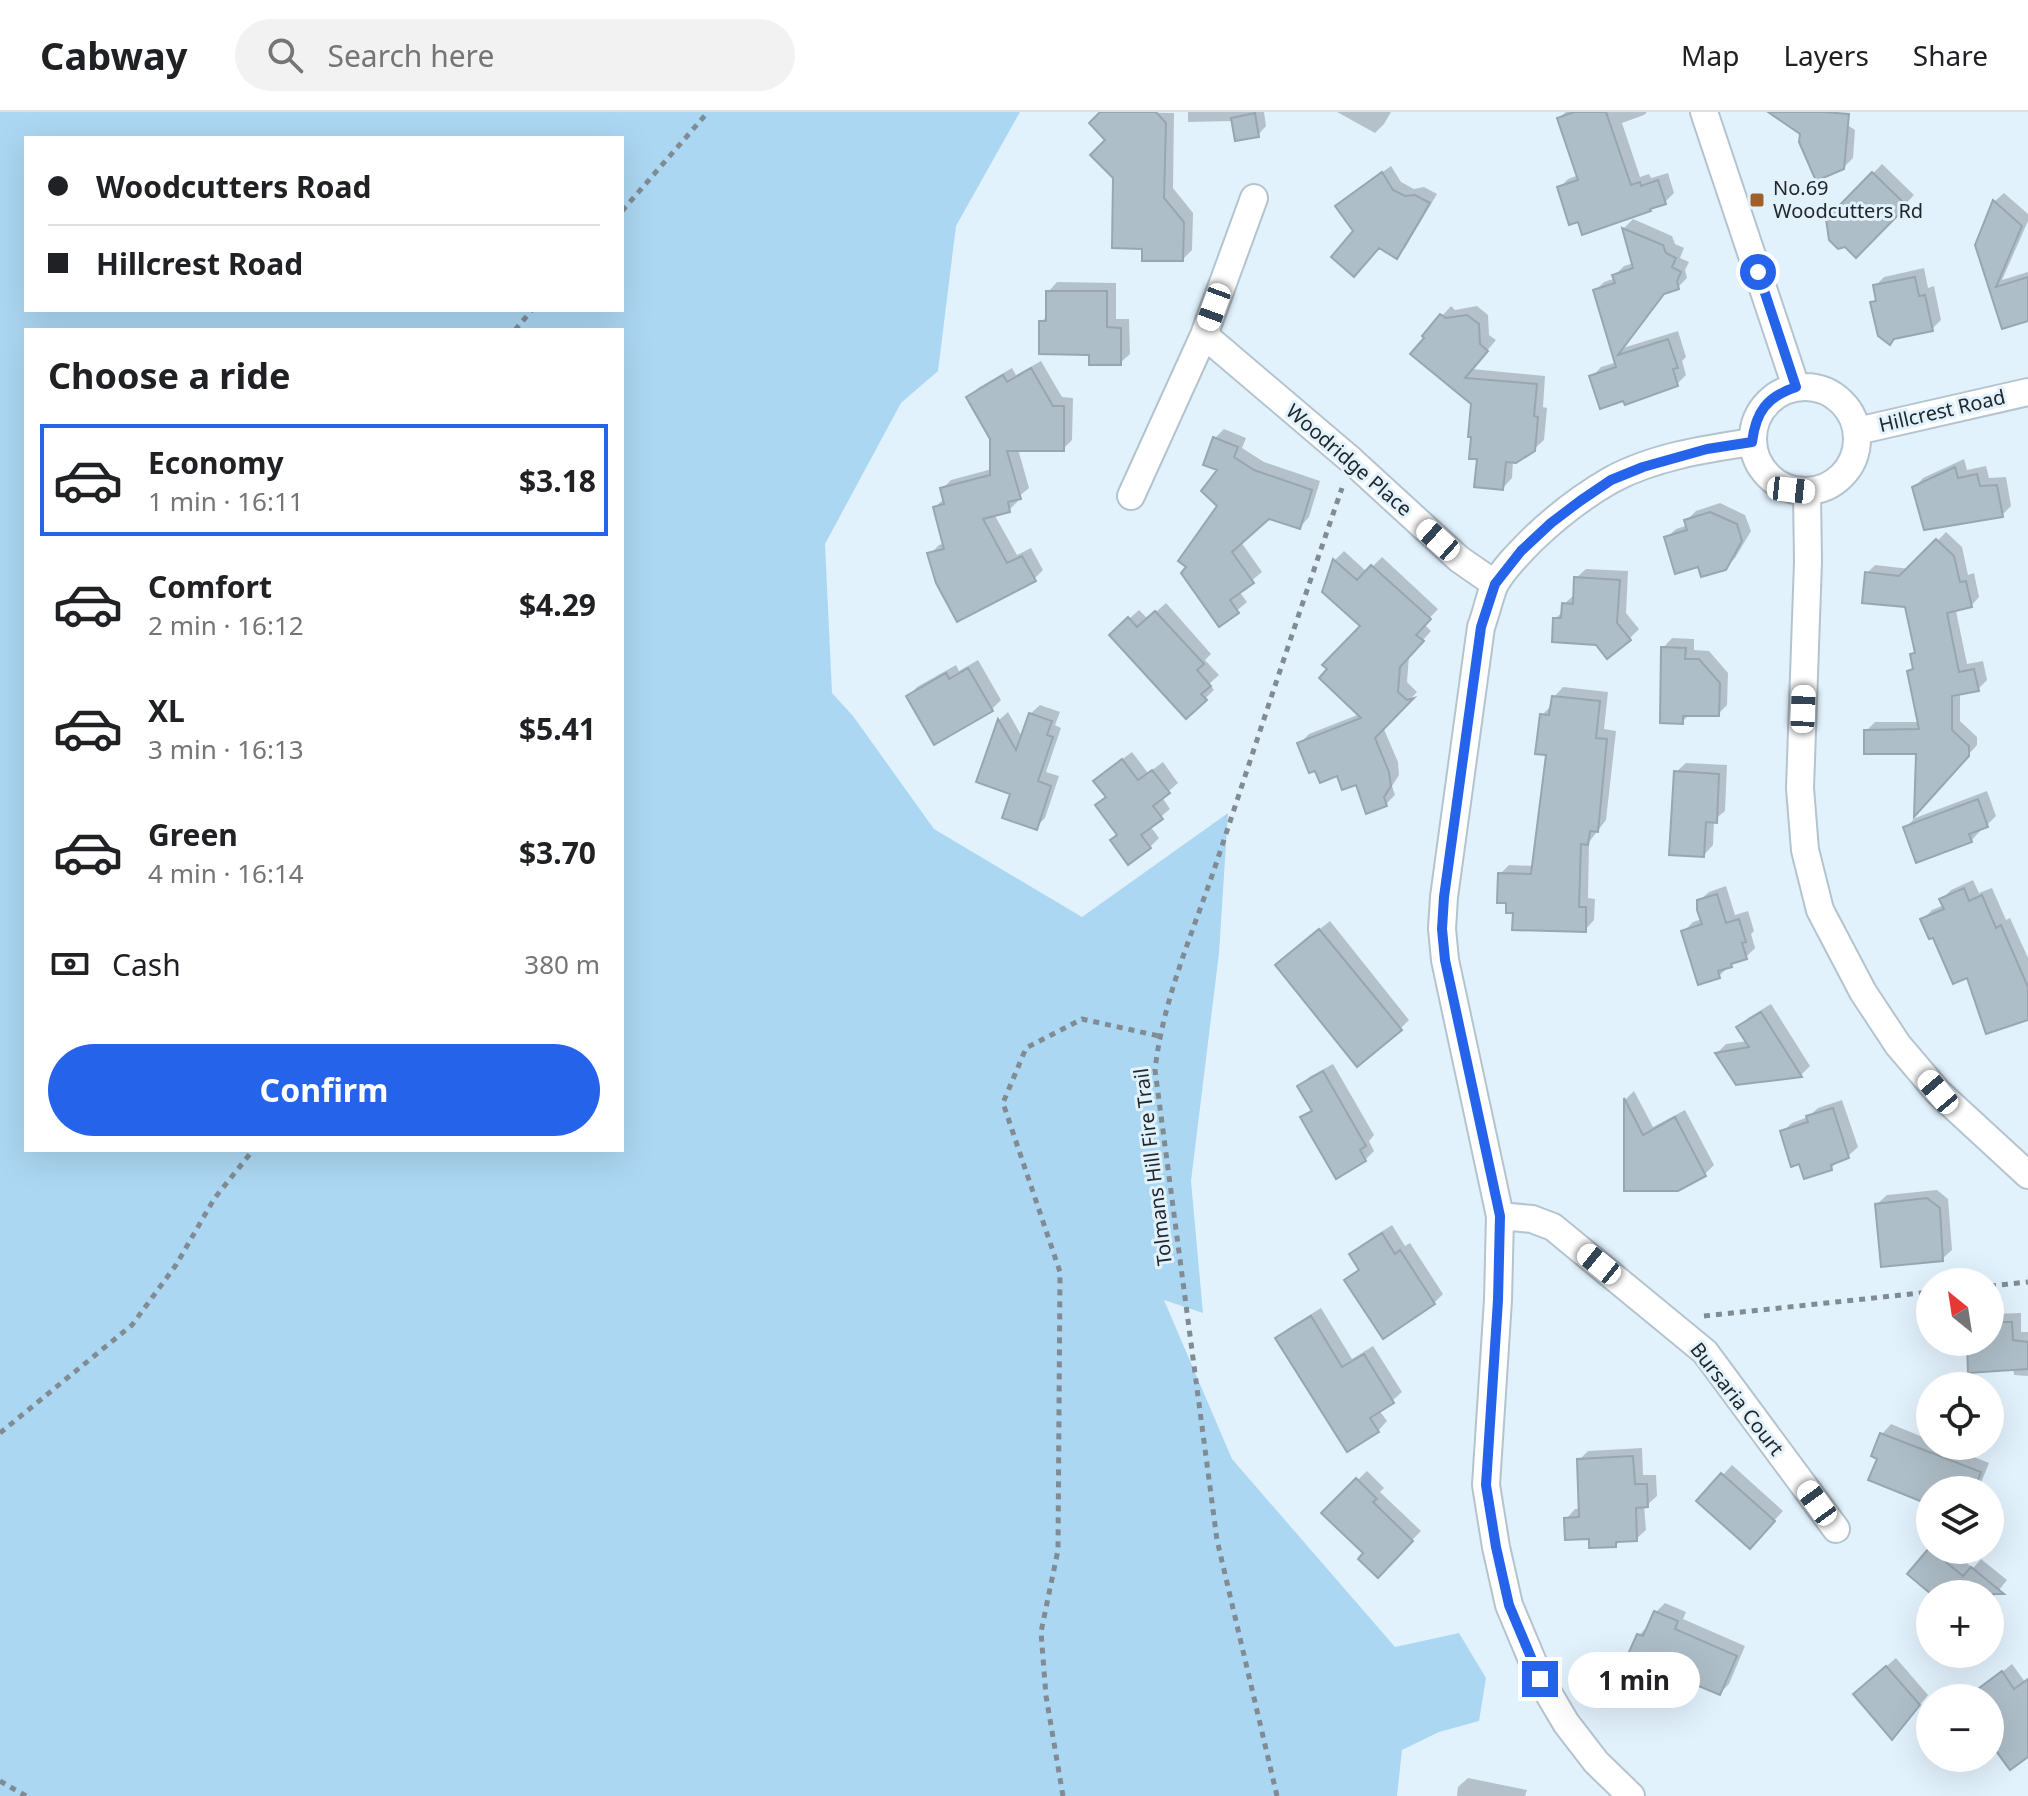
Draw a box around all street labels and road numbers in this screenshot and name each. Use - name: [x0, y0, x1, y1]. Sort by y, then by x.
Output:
- street label: Hillcrest Road: [1876, 383, 2008, 438]
- street label: Woodridge Place: [1281, 397, 1418, 522]
- street label: Tolmans Hill Fire Trail: [1127, 1067, 1178, 1267]
- street label: Bursaria Court: [1685, 1336, 1790, 1461]

